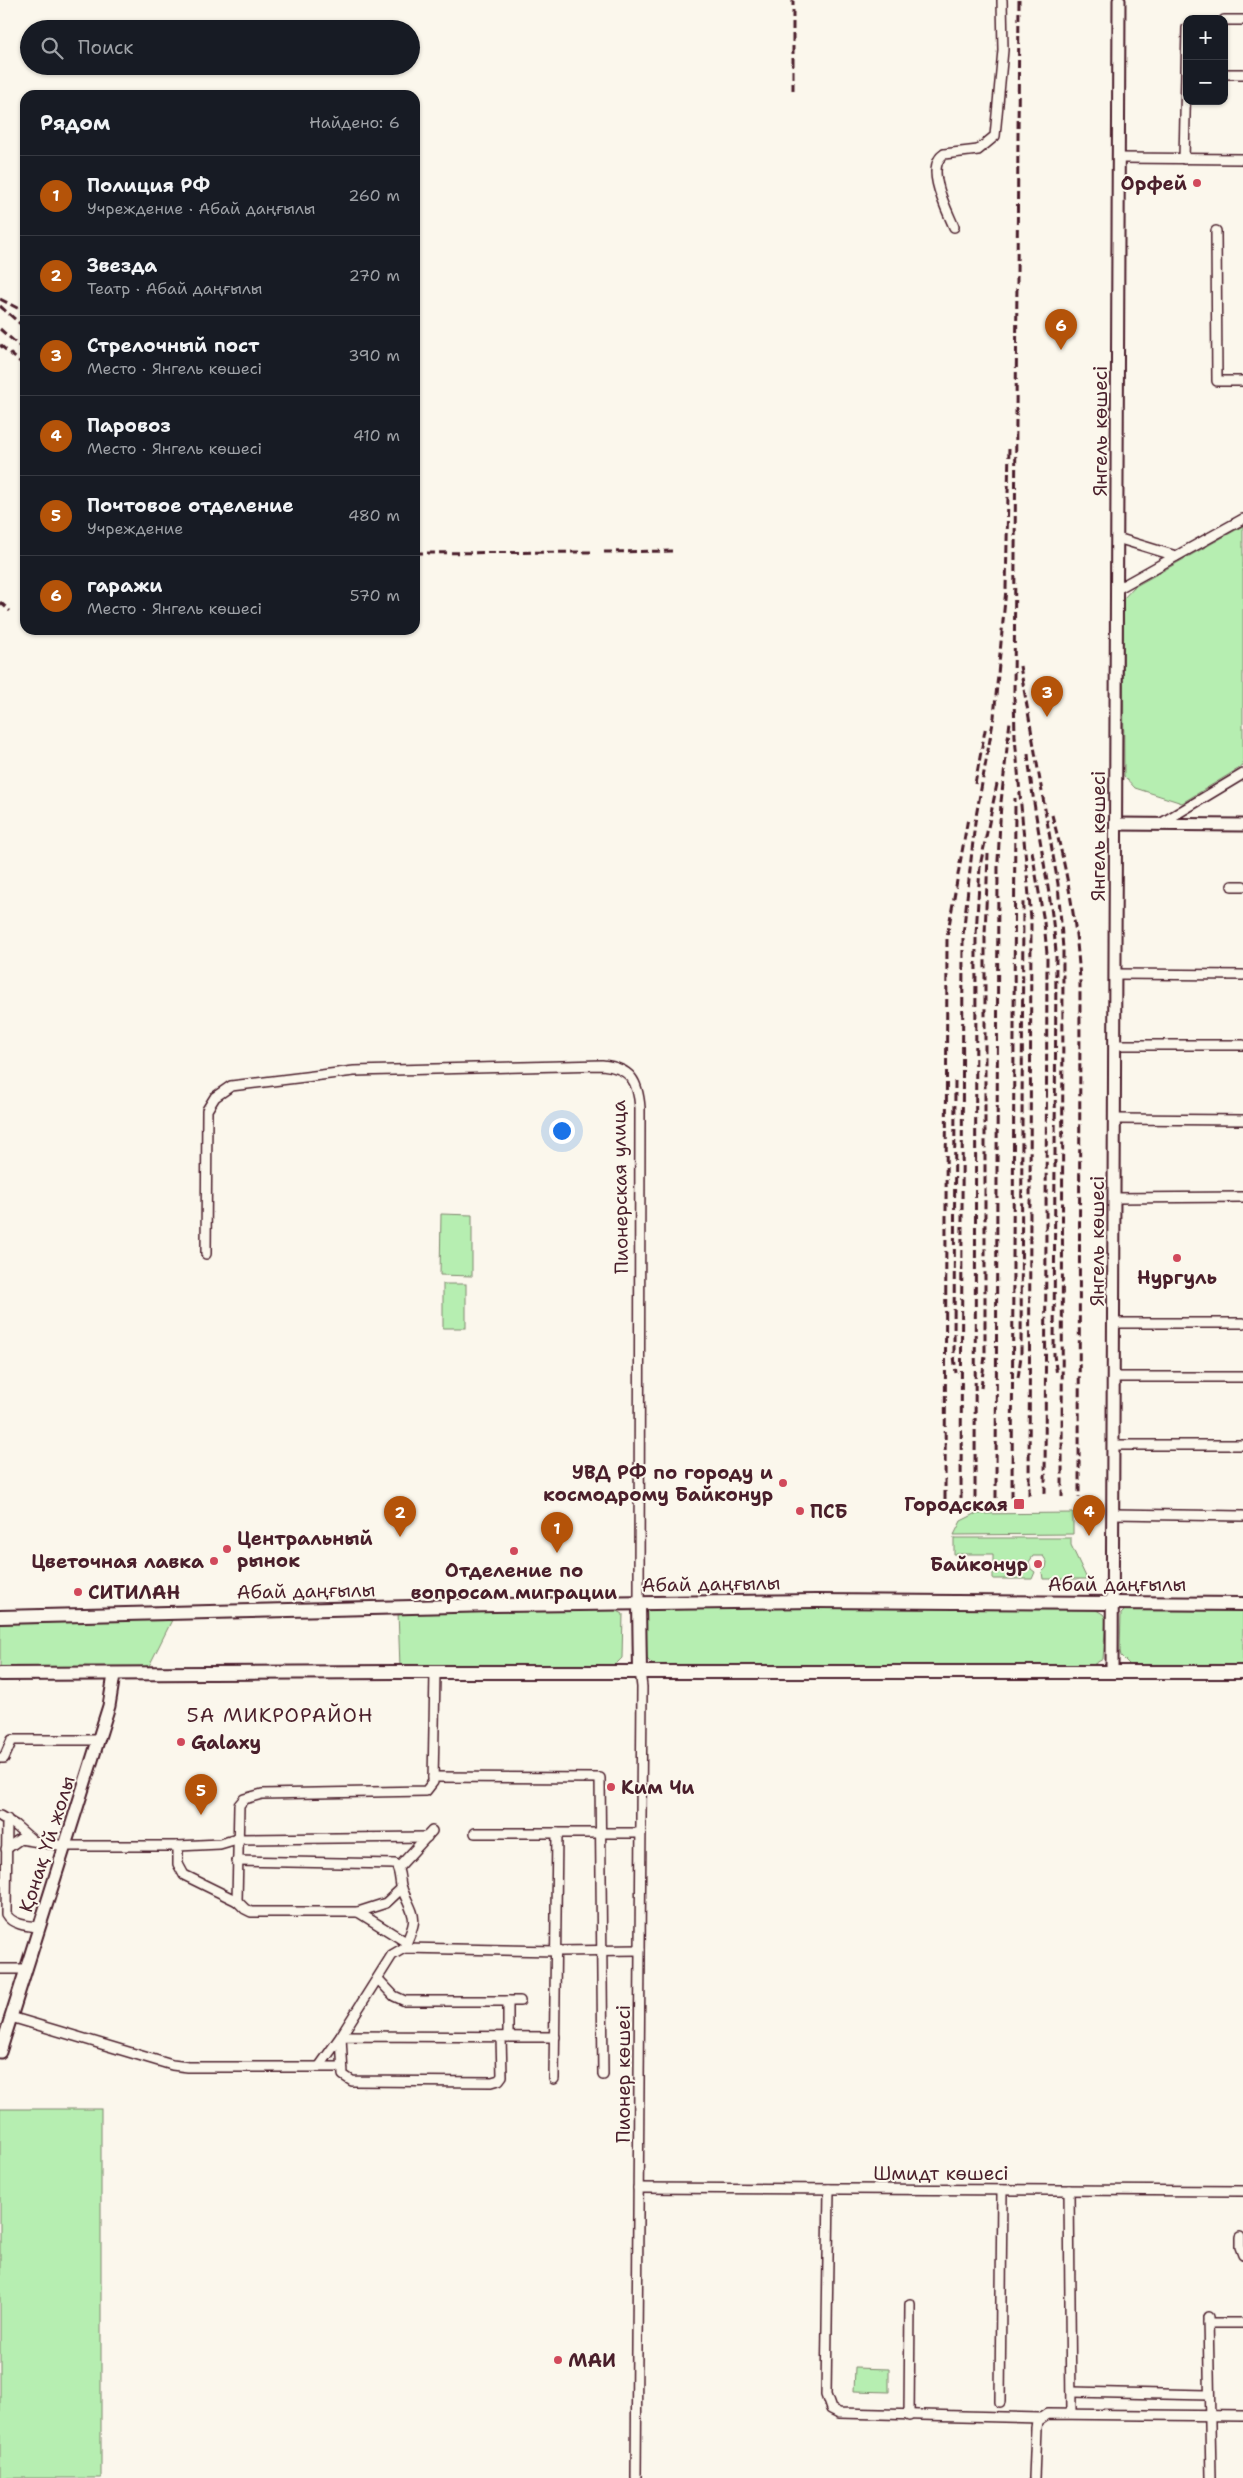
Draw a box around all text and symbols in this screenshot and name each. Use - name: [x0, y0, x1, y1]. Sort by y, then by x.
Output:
- map controls: [1183, 15, 1228, 105]
- button: +: [1183, 15, 1228, 60]
- search box: [20, 20, 420, 75]
- icon: search: [38, 34, 66, 62]
- text: Поиск: [78, 35, 133, 60]
- button: −: [1183, 60, 1228, 105]
- text: Рядом: [40, 109, 110, 137]
- text: Найдено: 6: [309, 112, 400, 133]
- place label: Орфей: [1121, 171, 1187, 196]
- text: Полиция РФ: [87, 173, 210, 198]
- marker: Орфей: [1191, 177, 1203, 189]
- text: 1: [52, 185, 60, 206]
- text: 260 m: [348, 185, 400, 206]
- text: Учреждение · Абай даңғылы: [87, 198, 315, 219]
- text: Звезда: [87, 253, 157, 278]
- text: 2: [50, 265, 62, 286]
- text: 270 m: [349, 265, 400, 286]
- text: Театр · Абай даңғылы: [87, 278, 262, 299]
- pin: 6: [1045, 309, 1077, 350]
- text: Стрелочный пост: [87, 333, 259, 358]
- text: 3: [50, 345, 62, 366]
- text: 390 m: [348, 345, 400, 366]
- text: Место · Янгель көшесі: [87, 358, 262, 379]
- street label: Янгель көшесі: [1088, 366, 1113, 496]
- text: Паровоз: [87, 413, 171, 438]
- text: 4: [50, 425, 62, 446]
- text: 410 m: [353, 425, 400, 446]
- text: Место · Янгель көшесі: [87, 438, 262, 459]
- text: Почтовое отделение: [87, 493, 294, 518]
- text: 5: [51, 505, 61, 526]
- text: 480 m: [348, 505, 400, 526]
- text: Учреждение: [87, 518, 183, 539]
- text: гаражи: [87, 573, 163, 598]
- text: 6: [50, 585, 62, 606]
- text: 570 m: [350, 585, 400, 606]
- text: Место · Янгель көшесі: [87, 598, 262, 619]
- pin: 3: [1031, 676, 1063, 717]
- street label: Янгель көшесі: [1086, 771, 1111, 901]
- street label: Пионерская улица: [606, 1100, 634, 1274]
- your location: [549, 1118, 575, 1144]
- street label: Янгель көшесі: [1085, 1176, 1110, 1306]
- marker: Нургуль: [1171, 1252, 1183, 1264]
- place label: Нургуль: [1137, 1265, 1217, 1290]
- place label: УВД РФ по городу и космодрому Байконур: [543, 1460, 773, 1507]
- marker: УВД РФ по городу и космодрому Байконур: [777, 1477, 789, 1489]
- place label: Городская: [904, 1492, 1008, 1517]
- pin: 4: [1073, 1495, 1105, 1536]
- pin: 2: [384, 1496, 416, 1537]
- marker: Городская: [1012, 1497, 1026, 1511]
- place label: ПСБ: [810, 1499, 847, 1524]
- marker: ПСБ: [794, 1505, 806, 1517]
- pin: 1: [541, 1512, 573, 1553]
- place label: Центральный рынок: [237, 1526, 373, 1573]
- marker: Центральный рынок: [221, 1543, 233, 1555]
- marker: Отделение по вопросам миграции: [508, 1545, 520, 1557]
- place label: Цветочная лавка: [31, 1549, 204, 1574]
- place label: Байконур: [930, 1552, 1028, 1577]
- marker: Цветочная лавка: [208, 1555, 220, 1567]
- place label: Отделение по вопросам миграции: [411, 1558, 617, 1605]
- marker: Байконур: [1032, 1558, 1044, 1570]
- street label: Абай даңғылы: [641, 1570, 781, 1598]
- street label: Абай даңғылы: [1048, 1572, 1186, 1597]
- street label: Абай даңғылы: [236, 1577, 376, 1605]
- place label: СИТИЛАН: [88, 1580, 180, 1605]
- marker: СИТИЛАН: [72, 1586, 84, 1598]
- district label: 5А МИКРОРАЙОН: [186, 1702, 374, 1728]
- place label: Galaxy: [191, 1730, 261, 1755]
- marker: Galaxy: [175, 1736, 187, 1748]
- street label: Қонақ Үй жолы: [13, 1773, 81, 1915]
- pin: 5: [185, 1774, 217, 1815]
- place label: Ким Чи: [621, 1775, 694, 1800]
- marker: Ким Чи: [605, 1781, 617, 1793]
- street label: Пионер көшесі: [611, 2005, 636, 2143]
- street label: Шмидт көшесі: [873, 2161, 1009, 2186]
- place label: МАИ: [568, 2348, 616, 2373]
- marker: МАИ: [552, 2354, 564, 2366]

